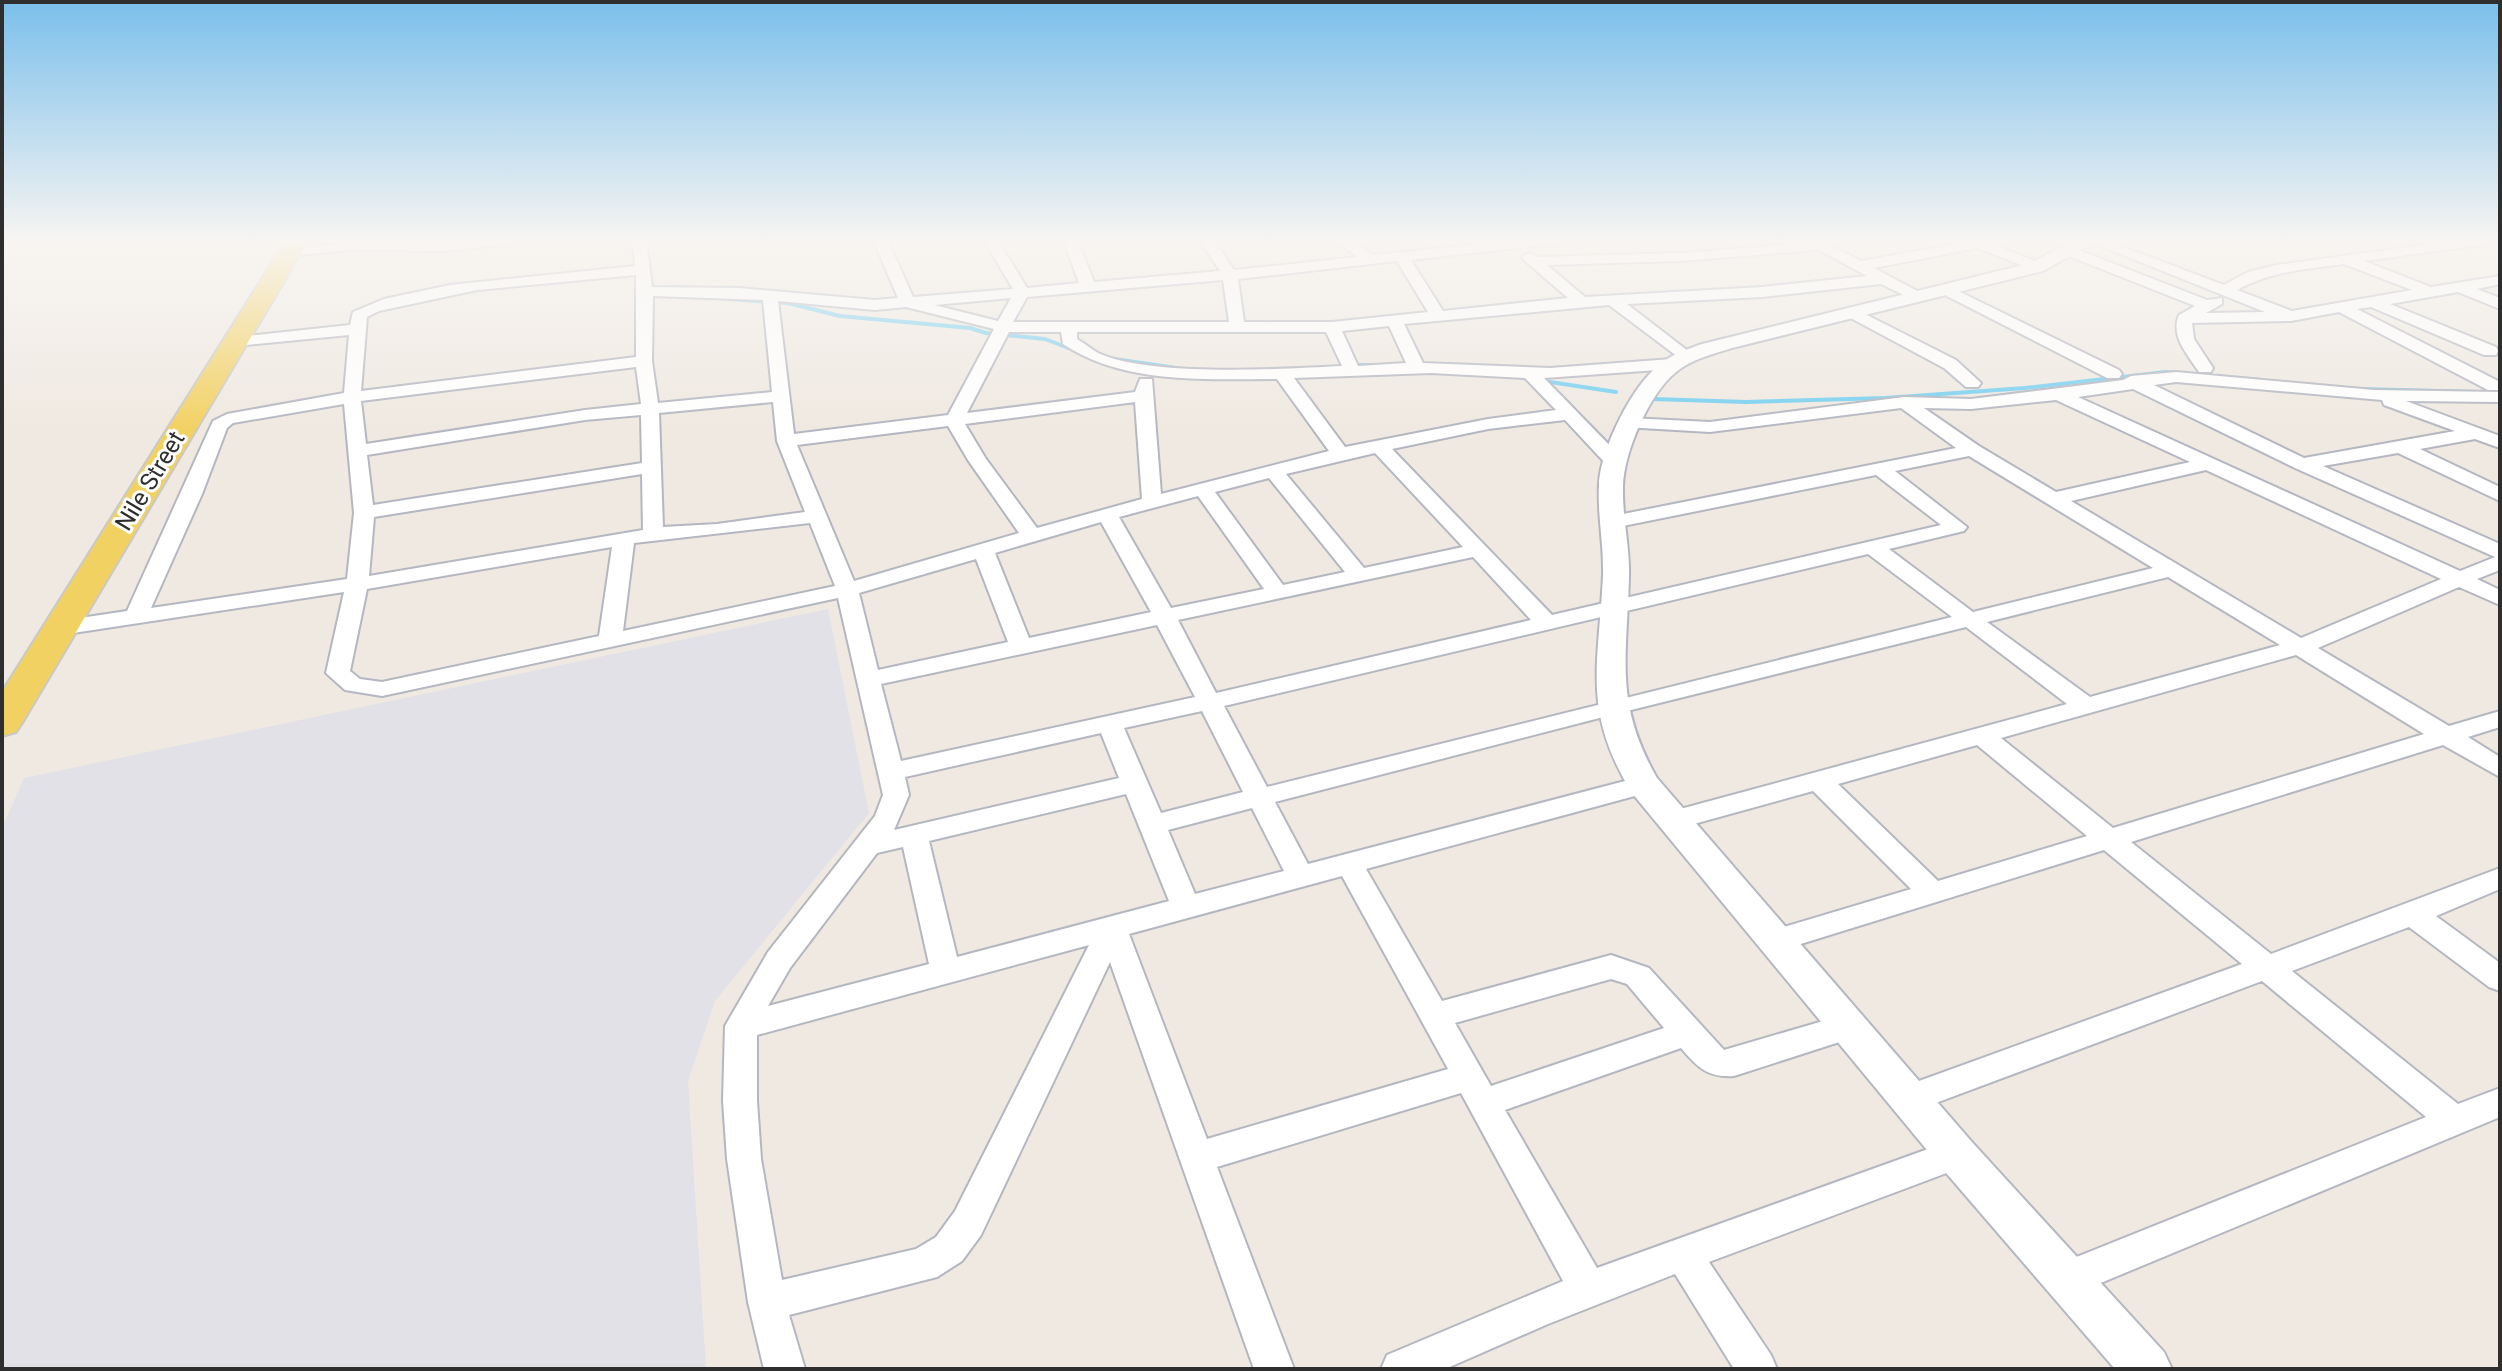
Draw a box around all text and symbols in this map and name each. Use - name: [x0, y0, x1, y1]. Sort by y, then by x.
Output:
- street label: Nile Street: [109, 426, 191, 536]

